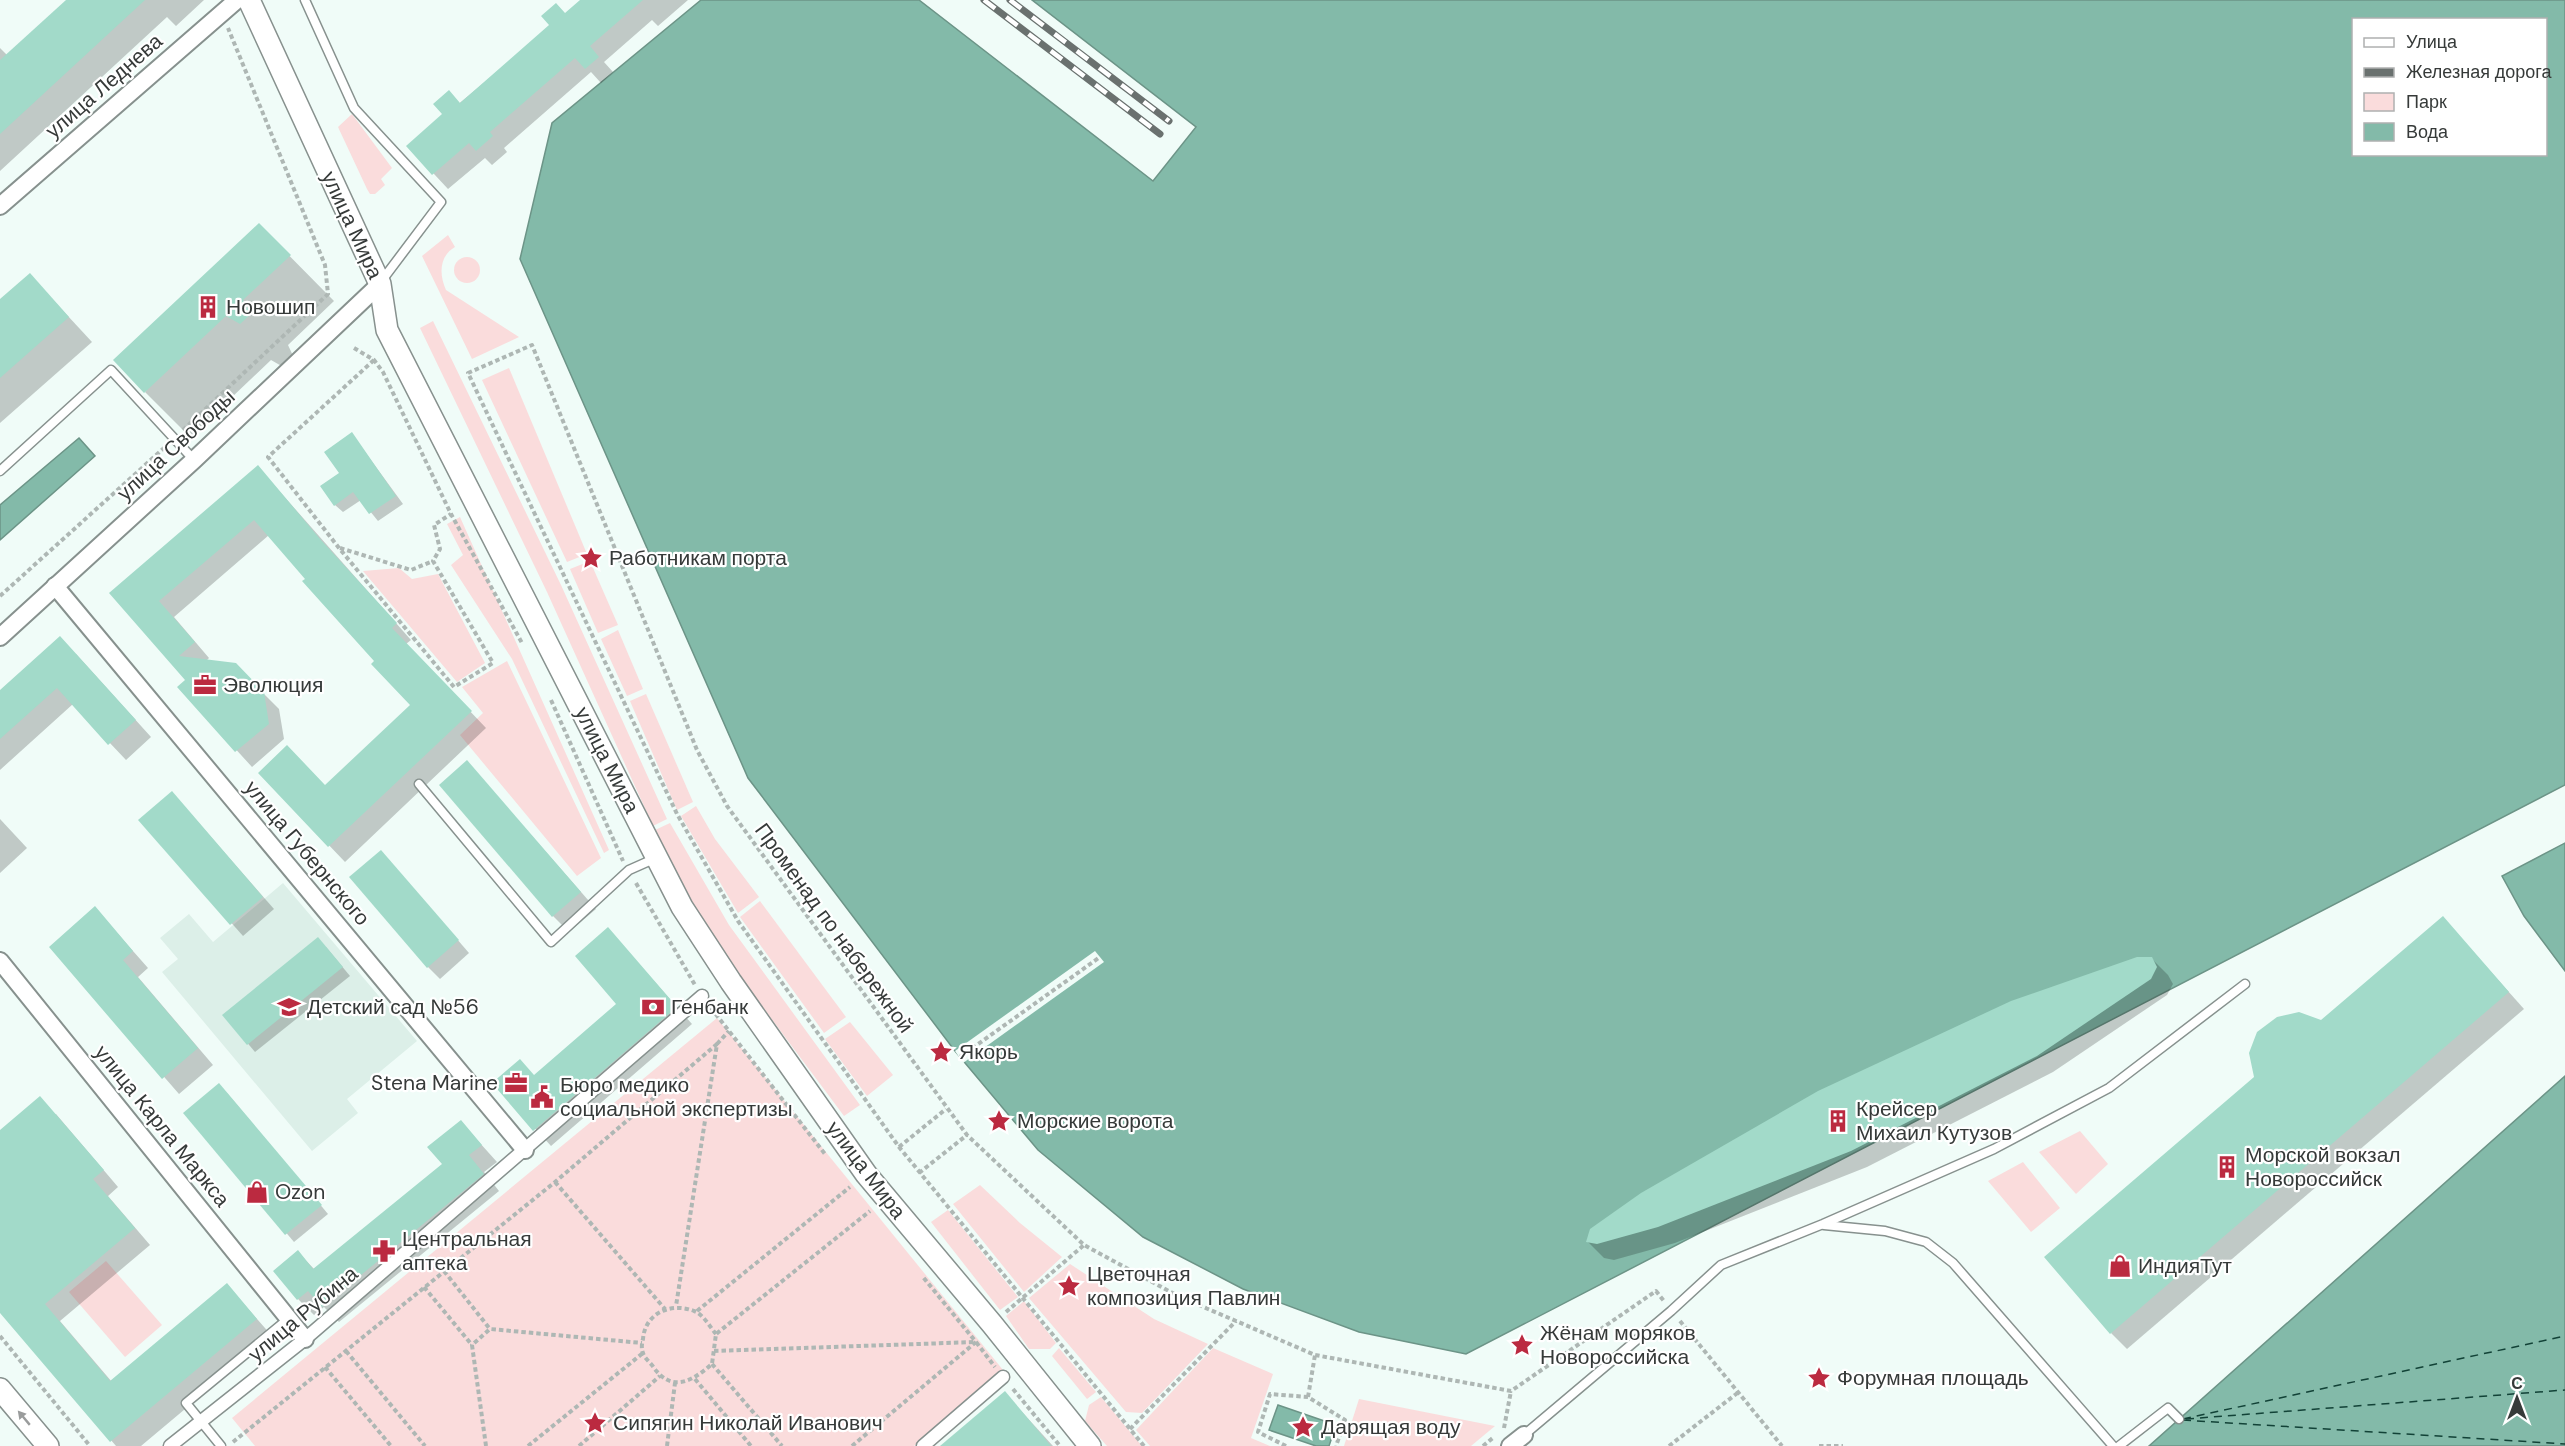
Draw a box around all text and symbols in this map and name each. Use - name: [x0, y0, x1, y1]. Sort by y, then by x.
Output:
- legend: [2352, 18, 2547, 156]
- street label: улица Леднева: [40, 27, 169, 145]
- text: Улица: [2406, 30, 2458, 54]
- text: Железная дорога: [2406, 60, 2552, 84]
- text: Парк: [2406, 90, 2447, 114]
- text: Вода: [2406, 120, 2449, 144]
- street label: улица Мира: [315, 167, 389, 284]
- place label: Новошип: [226, 293, 315, 321]
- building icon: Новошип: [195, 294, 221, 320]
- street label: улица Свободы: [111, 383, 241, 507]
- place label: Работникам порта: [609, 544, 787, 572]
- place icon: Работникам порта: [578, 545, 604, 571]
- place label: Эволюция: [223, 671, 323, 699]
- office icon: Эволюция: [192, 672, 218, 698]
- street label: улица Мира: [568, 702, 646, 818]
- street label: улица Губернского: [238, 775, 376, 931]
- street label: Променад по набережной: [748, 817, 920, 1039]
- place label: Детский сад №56: [307, 993, 479, 1021]
- place label: Генбанк: [671, 993, 749, 1021]
- school or university icon: Детский сад №56: [276, 994, 302, 1020]
- bank icon: Генбанк: [640, 994, 666, 1020]
- place label: Якорь: [959, 1038, 1018, 1066]
- street label: улица Карла Маркса: [88, 1039, 236, 1213]
- place icon: Якорь: [928, 1039, 954, 1065]
- place label: Stena Marine: [371, 1069, 498, 1097]
- office icon: Stena Marine: [503, 1070, 529, 1096]
- place label: Бюро медико социальной экспертизы: [560, 1071, 793, 1123]
- public building icon: Бюро медико социальной экспертизы: [529, 1084, 555, 1110]
- place label: Крейсер Михаил Кутузов: [1856, 1095, 2012, 1147]
- place label: Морские ворота: [1017, 1107, 1174, 1135]
- place icon: Морские ворота: [986, 1108, 1012, 1134]
- building icon: Крейсер Михаил Кутузов: [1825, 1108, 1851, 1134]
- street label: улица Мира: [820, 1115, 912, 1225]
- place label: Морской вокзал Новороссийск: [2245, 1141, 2401, 1193]
- building icon: Морской вокзал Новороссийск: [2214, 1154, 2240, 1180]
- place label: Ozon: [275, 1178, 325, 1206]
- shop icon: Ozon: [244, 1179, 270, 1205]
- place label: Центральная аптека: [402, 1225, 532, 1277]
- pharmacy icon: Центральная аптека: [371, 1238, 397, 1264]
- place label: ИндияТут: [2138, 1252, 2232, 1280]
- shop icon: ИндияТут: [2107, 1253, 2133, 1279]
- street label: улица Рубина: [242, 1260, 364, 1368]
- place label: Цветочная композиция Павлин: [1087, 1260, 1280, 1312]
- place icon: Цветочная композиция Павлин: [1056, 1273, 1082, 1299]
- place label: Жёнам моряков Новороссийска: [1540, 1319, 1696, 1371]
- place icon: Жёнам моряков Новороссийска: [1509, 1332, 1535, 1358]
- place label: Форумная площадь: [1837, 1364, 2029, 1392]
- place icon: Форумная площадь: [1806, 1365, 1832, 1391]
- north arrow: [2487, 1368, 2547, 1428]
- text: С: [2511, 1373, 2523, 1394]
- place label: Сипягин Николай Иванович: [613, 1409, 883, 1437]
- place icon: Сипягин Николай Иванович: [582, 1410, 608, 1436]
- one-way arrow: [18, 1411, 31, 1426]
- place label: Дарящая воду: [1321, 1413, 1461, 1441]
- place icon: Дарящая воду: [1290, 1414, 1316, 1440]

